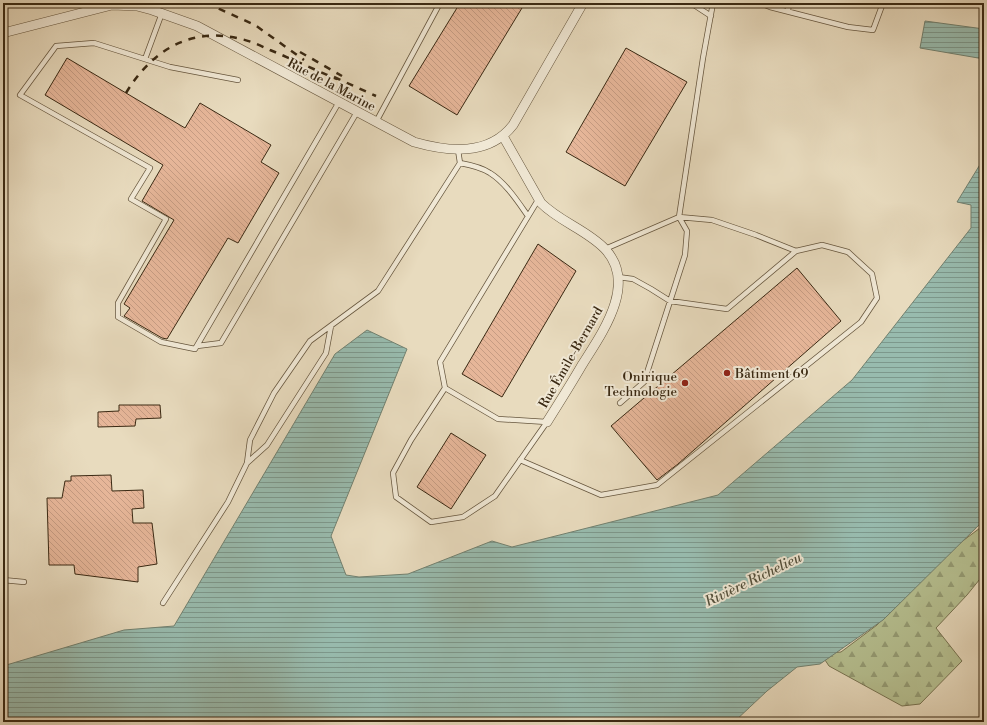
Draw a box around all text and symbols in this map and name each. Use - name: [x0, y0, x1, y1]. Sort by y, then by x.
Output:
- street label: Rue de la Marine: [285, 55, 379, 115]
- street label: Rue Émile-Bernard: [534, 303, 607, 411]
- place label: Bâtiment 69: [734, 366, 808, 382]
- marker: Bâtiment 69: [722, 368, 732, 378]
- place label: Onirique Technologie: [604, 369, 677, 400]
- marker: Onirique Technologie: [680, 378, 690, 388]
- water label: Rivière Richelieu: [701, 549, 805, 612]

